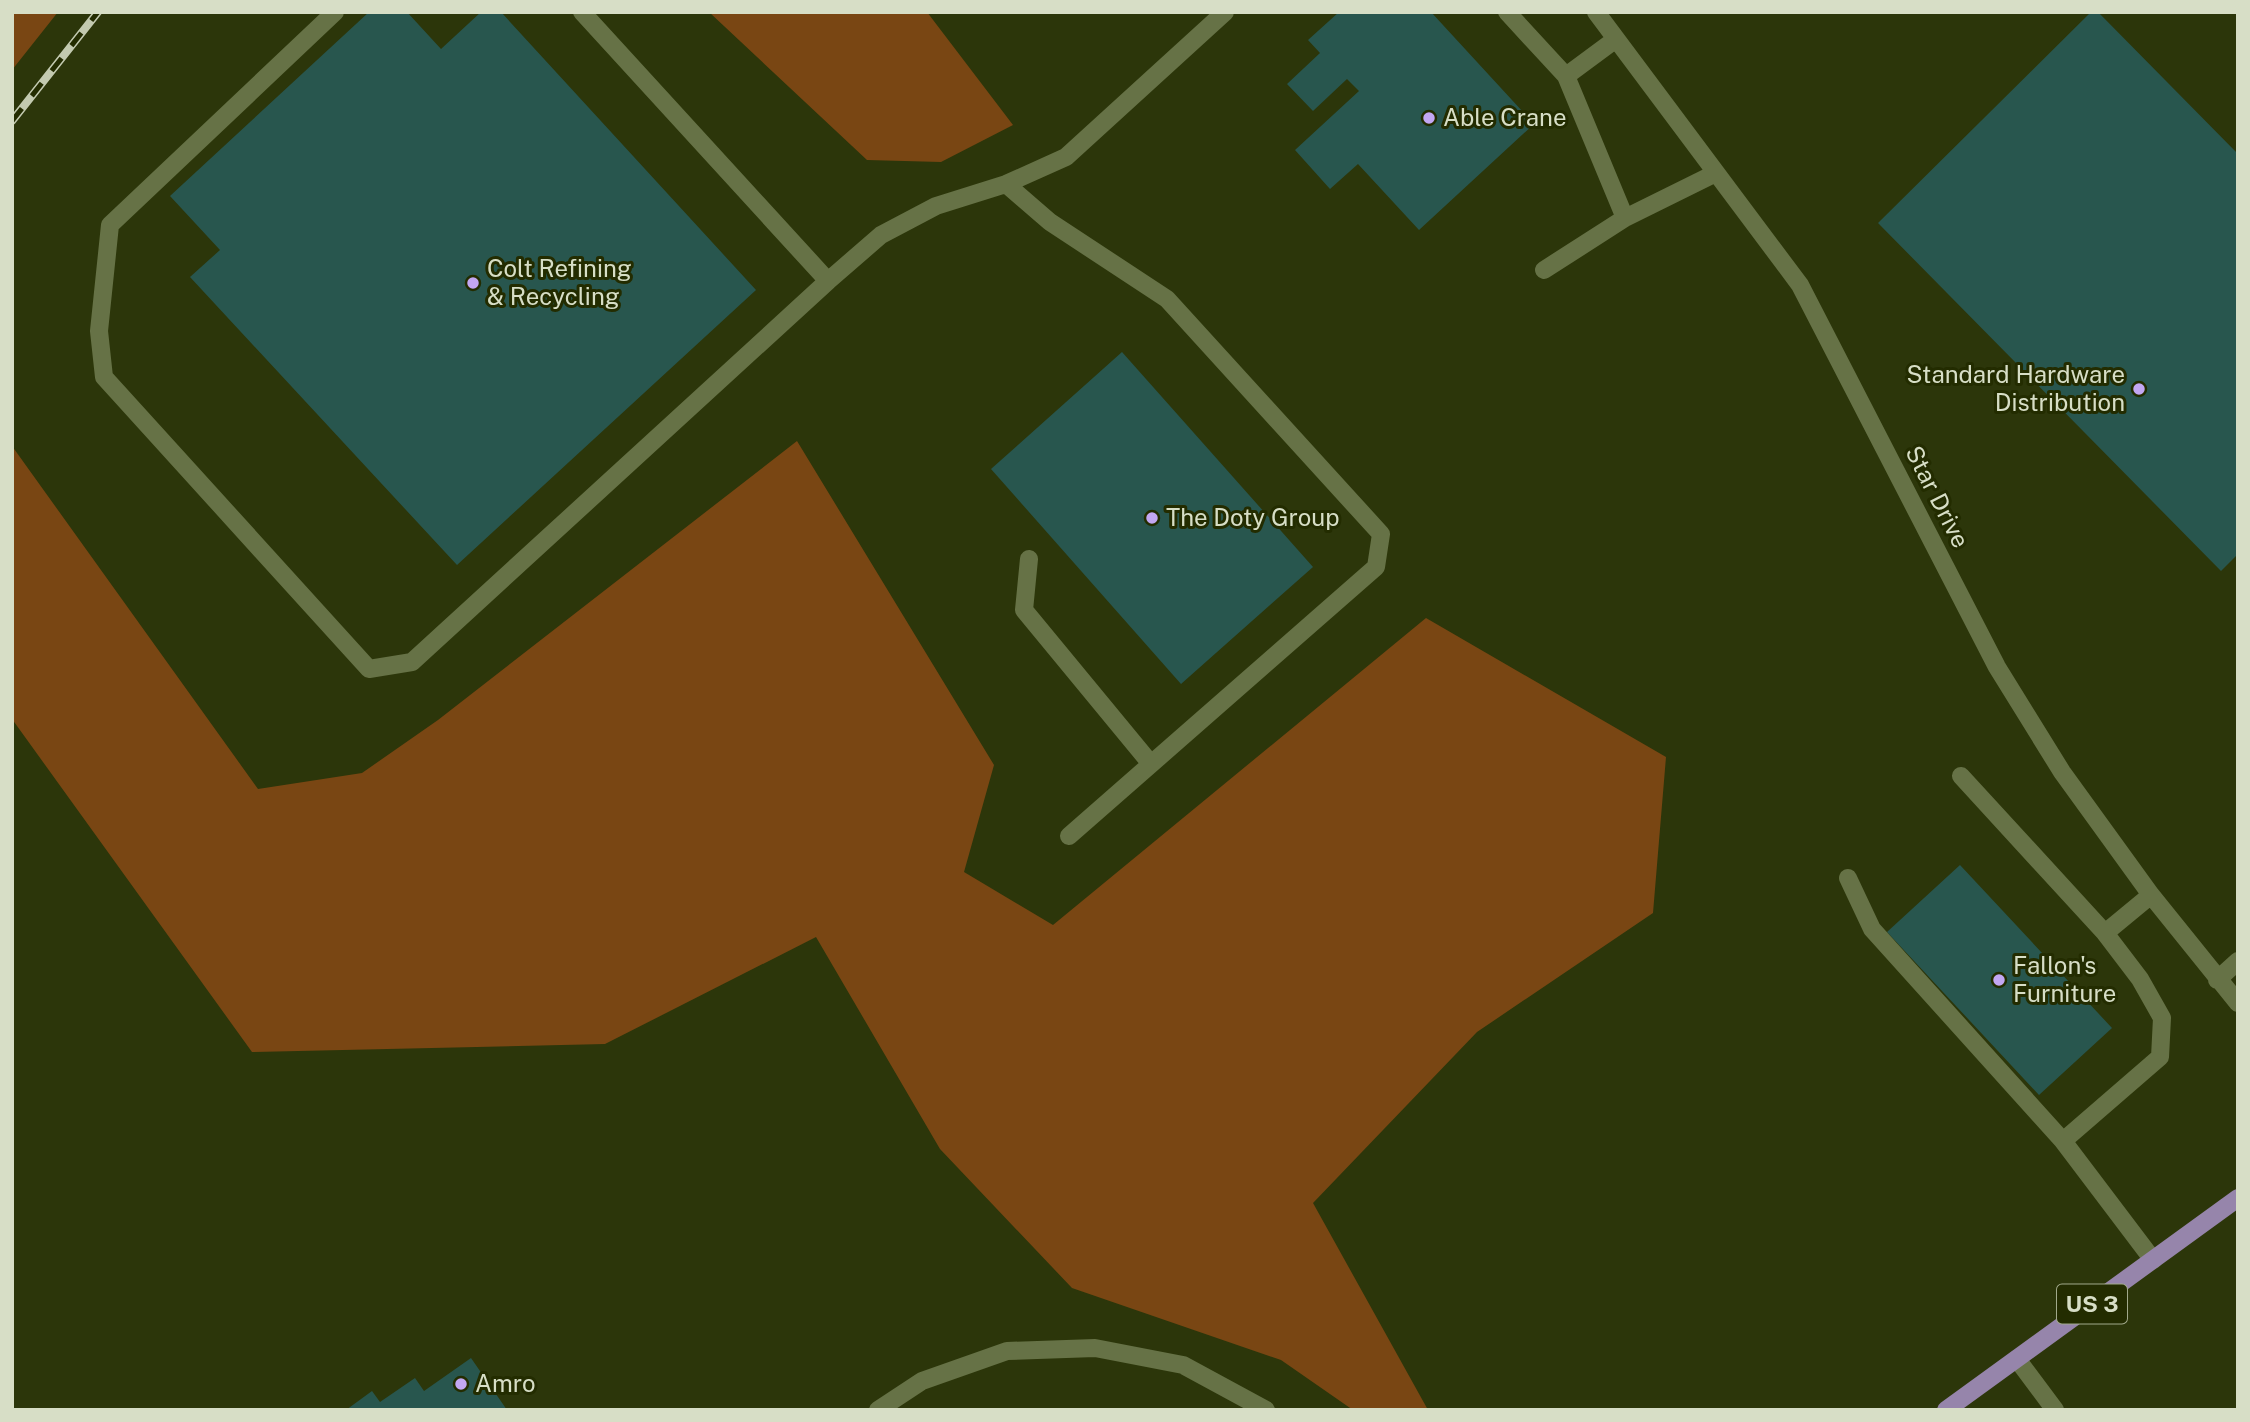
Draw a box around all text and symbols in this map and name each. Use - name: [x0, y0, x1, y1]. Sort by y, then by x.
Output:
- place label: Able Crane: [1443, 103, 1567, 131]
- marker: Able Crane: [1421, 110, 1437, 126]
- place label: Colt Refining & Recycling: [487, 254, 632, 310]
- marker: Colt Refining & Recycling: [465, 275, 481, 291]
- place label: Standard Hardware Distribution: [1907, 360, 2125, 416]
- marker: Standard Hardware Distribution: [2131, 381, 2147, 397]
- street label: Star Drive: [1900, 441, 1976, 552]
- place label: The Doty Group: [1166, 503, 1340, 531]
- marker: The Doty Group: [1144, 510, 1160, 526]
- place label: Fallon's Furniture: [2013, 951, 2116, 1007]
- marker: Fallon's Furniture: [1991, 972, 2007, 988]
- road number: US 3: [2057, 1284, 2127, 1324]
- place label: Amro: [475, 1369, 536, 1397]
- marker: Amro: [453, 1376, 469, 1392]

